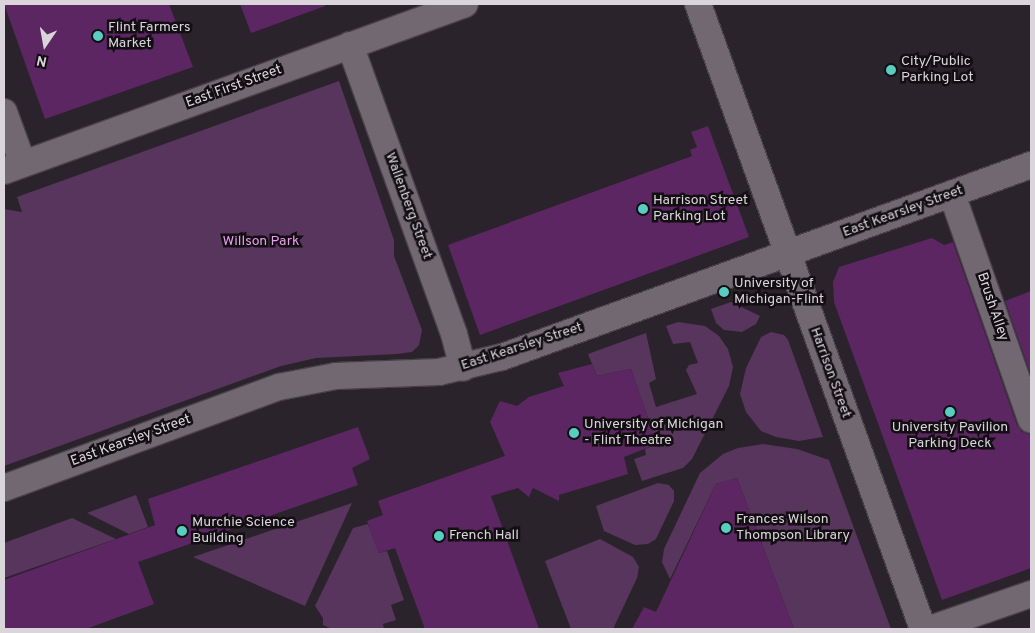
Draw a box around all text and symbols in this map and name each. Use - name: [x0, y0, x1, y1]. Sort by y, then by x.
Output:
- north arrow: [20, 20, 70, 70]
- place label: Flint Farmers Market: [108, 20, 191, 52]
- marker: Flint Farmers Market: [92, 30, 104, 42]
- text: N: [35, 51, 48, 70]
- place label: City/Public Parking Lot: [901, 54, 974, 86]
- street label: East First Street: [184, 62, 284, 112]
- marker: City/Public Parking Lot: [885, 64, 897, 76]
- street label: Wallenberg Street: [381, 150, 435, 262]
- street label: East Kearsley Street: [841, 182, 965, 242]
- place label: Harrison Street Parking Lot: [653, 193, 748, 226]
- marker: Harrison Street Parking Lot: [637, 203, 649, 215]
- park label: Willson Park: [223, 234, 299, 250]
- street label: Brush Alley: [972, 270, 1012, 344]
- place label: University of Michigan-Flint: [734, 276, 824, 308]
- marker: University of Michigan-Flint: [718, 286, 730, 298]
- street label: East Kearsley Street: [459, 319, 585, 375]
- street label: Harrison Street: [806, 325, 854, 421]
- marker: University Pavilion Parking Deck: [944, 406, 956, 418]
- street label: East Kearsley Street: [69, 411, 193, 471]
- place label: University of Michigan - Flint Theatre: [584, 417, 723, 450]
- place label: University Pavilion Parking Deck: [892, 420, 1008, 452]
- marker: University of Michigan - Flint Theatre: [568, 427, 580, 439]
- place label: Frances Wilson Thompson Library: [736, 512, 850, 544]
- place label: Murchie Science Building: [192, 515, 295, 548]
- marker: Frances Wilson Thompson Library: [720, 522, 732, 534]
- marker: Murchie Science Building: [176, 525, 188, 537]
- place label: French Hall: [449, 528, 519, 544]
- marker: French Hall: [433, 530, 445, 542]

